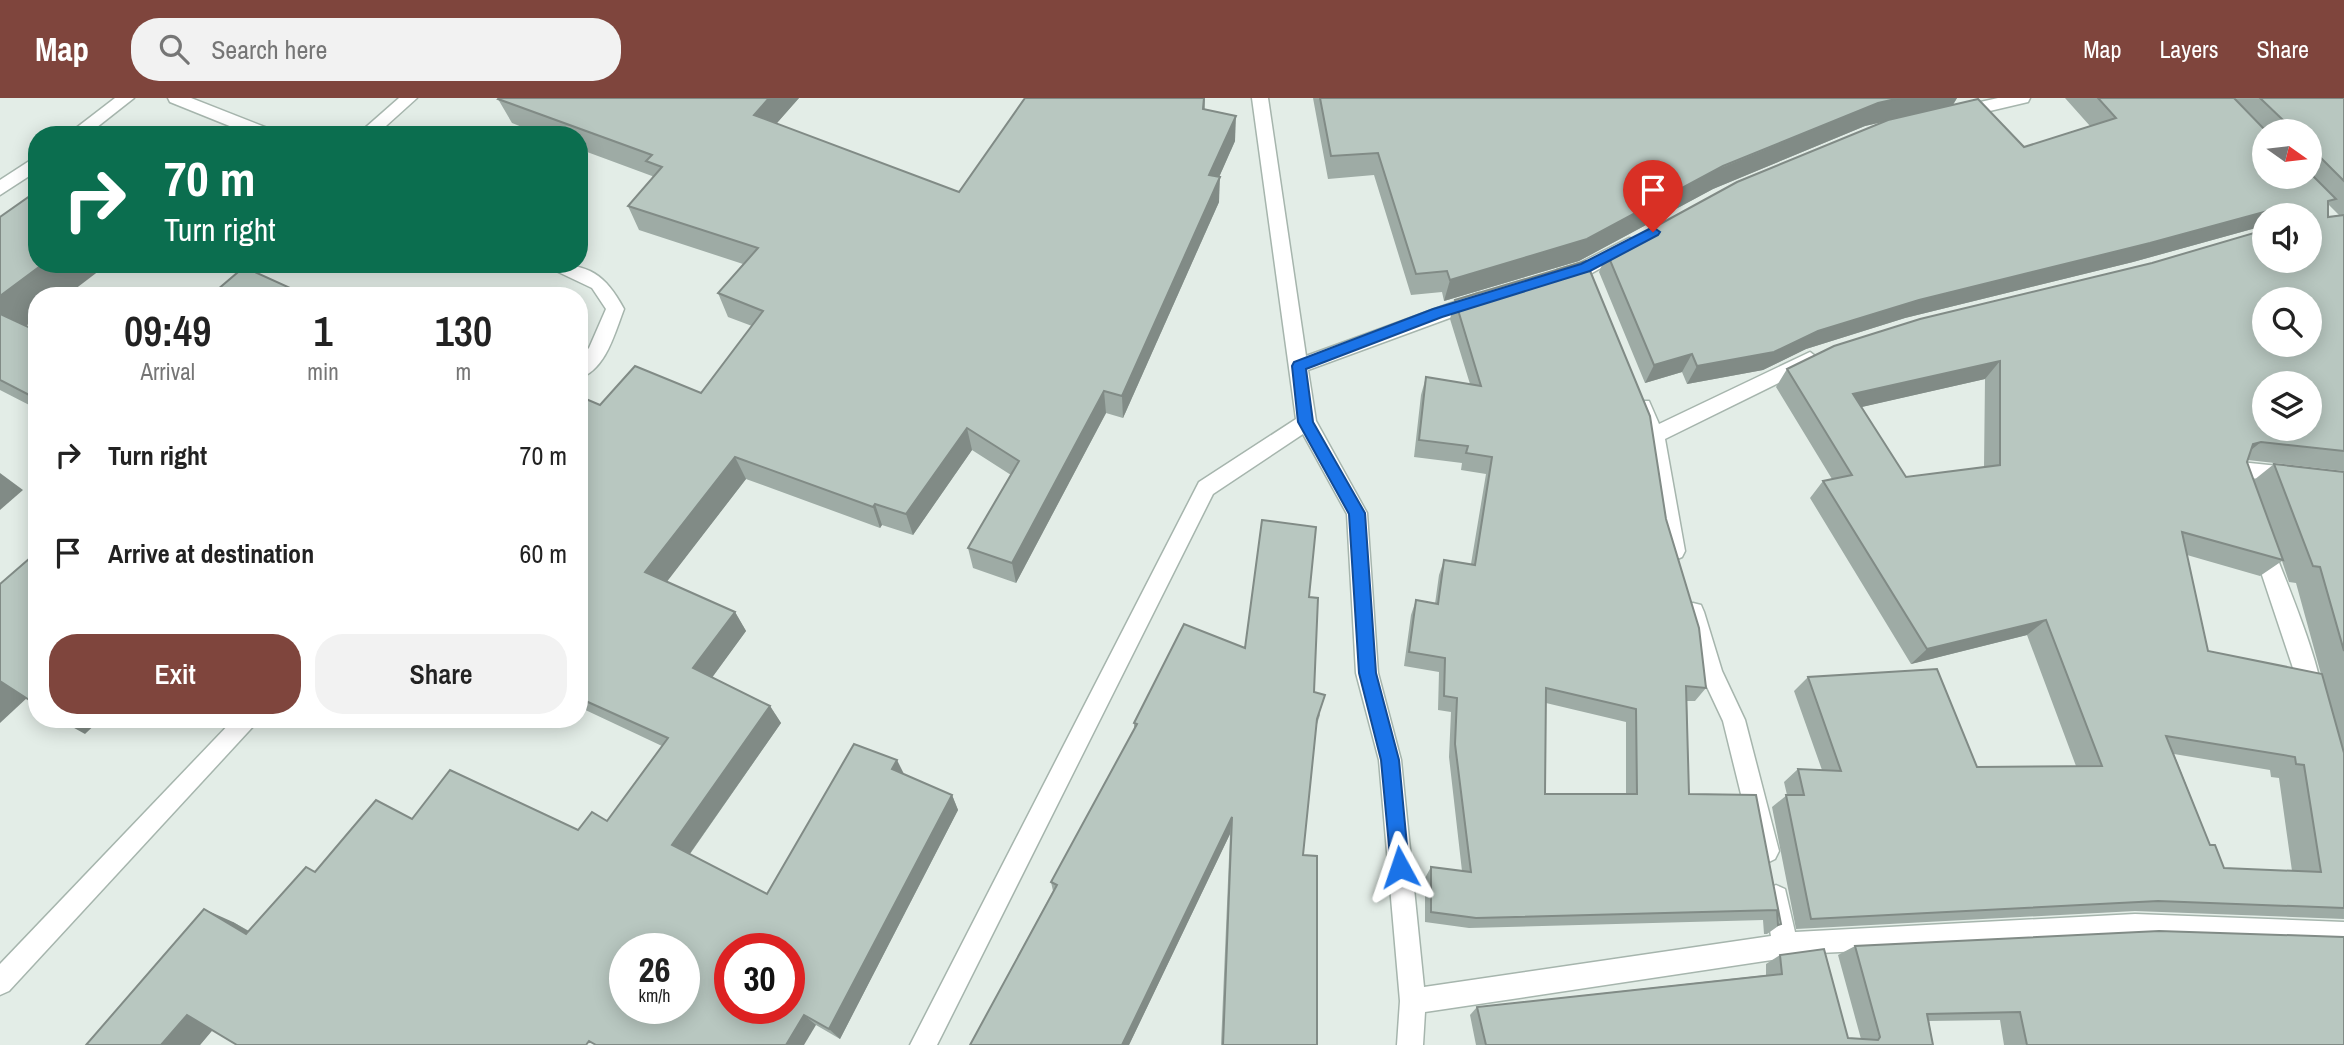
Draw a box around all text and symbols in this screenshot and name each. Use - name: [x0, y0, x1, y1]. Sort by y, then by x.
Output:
- search box: [131, 18, 621, 81]
- text: Map: [35, 27, 89, 71]
- icon: search: [155, 30, 193, 68]
- text: Search here: [211, 32, 327, 67]
- text: Map: [2083, 33, 2121, 65]
- text: Layers: [2159, 33, 2218, 65]
- text: Share: [2256, 33, 2309, 65]
- north arrow: [2252, 119, 2322, 189]
- map controls: [2252, 119, 2322, 441]
- text: 70 m: [164, 145, 256, 211]
- icon: right: [49, 154, 140, 245]
- pin: [1623, 160, 1683, 232]
- icon: arrive: [1634, 171, 1672, 209]
- button: sound: [2252, 203, 2322, 273]
- text: Turn right: [164, 208, 276, 251]
- button: search: [2252, 287, 2322, 357]
- text: 09:49: [124, 303, 211, 359]
- text: 1: [313, 303, 333, 359]
- text: 130: [435, 303, 492, 359]
- text: Arrival: [140, 356, 195, 387]
- text: min: [307, 356, 339, 387]
- text: m: [456, 356, 471, 387]
- button: layers: [2252, 371, 2322, 441]
- icon: right: [49, 436, 87, 474]
- text: Turn right: [108, 438, 207, 473]
- text: 70 m: [520, 438, 567, 473]
- icon: arrive: [49, 534, 87, 572]
- text: Arrive at destination: [108, 536, 314, 571]
- text: 60 m: [520, 536, 567, 571]
- button: Exit: [49, 634, 301, 714]
- button: Share: [315, 634, 567, 714]
- position arrow: [1363, 830, 1437, 904]
- speed limit sign: 30: [714, 933, 805, 1024]
- text: 26: [639, 946, 670, 993]
- text: km/h: [639, 983, 671, 1008]

